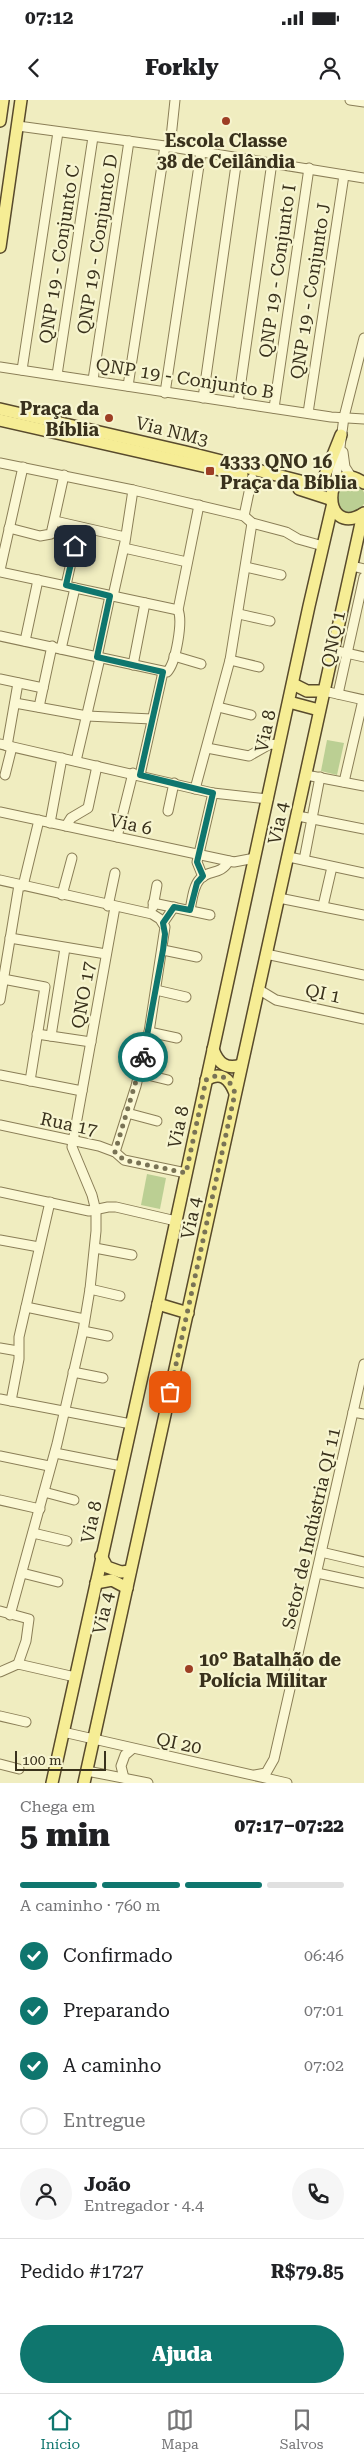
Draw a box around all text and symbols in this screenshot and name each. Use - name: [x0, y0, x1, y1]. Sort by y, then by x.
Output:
- text: 07:12: [25, 6, 74, 29]
- icon: back: [20, 54, 48, 82]
- icon: person: [316, 54, 344, 82]
- text: Forkly: [145, 55, 219, 80]
- marker: Escola Classe 38 de Ceilândia: [220, 115, 232, 127]
- place label: Escola Classe 38 de Ceilândia: [157, 130, 296, 172]
- street label: QNP 19 - Conjunto D: [72, 152, 122, 336]
- street label: QNP 19 - Conjunto C: [34, 163, 84, 345]
- street label: QNP 19 - Conjunto I: [254, 183, 300, 359]
- street label: QNP 19 - Conjunto J: [286, 201, 334, 381]
- street label: QNP 19 - Conjunto B: [94, 354, 276, 402]
- place label: Praça da Bíblia: [20, 398, 99, 440]
- marker: Praça da Bíblia: [103, 412, 115, 424]
- street label: Via NM3: [133, 412, 211, 450]
- place label: 4333 QNO 16 Praça da Bíblia: [220, 451, 358, 493]
- marker: 4333 QNO 16 Praça da Bíblia: [204, 465, 216, 477]
- pin: [54, 525, 96, 567]
- icon: home: [61, 532, 89, 560]
- street label: QNQ 1: [317, 609, 349, 669]
- street label: Via 8: [250, 708, 280, 754]
- street label: Via 4: [263, 800, 293, 846]
- street label: Via 6: [108, 809, 154, 839]
- street label: QNO 17: [67, 960, 99, 1030]
- street label: QI 1: [303, 979, 343, 1007]
- courier: [118, 1032, 168, 1082]
- icon: bike: [129, 1043, 157, 1071]
- street label: Via 8: [163, 1104, 193, 1150]
- street label: Rua 17: [39, 1108, 99, 1140]
- street label: Via 4: [176, 1195, 206, 1241]
- pin: [149, 1371, 191, 1413]
- icon: bag: [156, 1378, 184, 1406]
- street label: Setor de Indústria QI 11: [278, 1425, 344, 1631]
- street label: Via 8: [76, 1499, 106, 1545]
- street label: Via 4: [88, 1590, 118, 1636]
- place label: 10° Batalhão de Polícia Militar: [199, 1649, 342, 1691]
- marker: 10° Batalhão de Polícia Militar: [183, 1663, 195, 1675]
- street label: QI 20: [154, 1728, 204, 1758]
- scale bar: [15, 1748, 106, 1771]
- text: 100 m: [22, 1752, 62, 1768]
- text: Chega em: [20, 1797, 95, 1816]
- text: 07:17–07:22: [235, 1814, 344, 1837]
- text: 5 min: [20, 1816, 110, 1854]
- text: A caminho · 760 m: [20, 1896, 160, 1915]
- icon: check: [20, 1942, 48, 1970]
- text: Confirmado: [63, 1944, 173, 1967]
- text: 06:46: [304, 1946, 344, 1965]
- icon: check: [20, 1997, 48, 2025]
- text: Preparando: [63, 1999, 170, 2022]
- text: 07:01: [304, 2001, 344, 2020]
- icon: check: [20, 2052, 48, 2080]
- text: A caminho: [63, 2054, 161, 2077]
- text: 07:02: [304, 2056, 344, 2075]
- text: Entregue: [63, 2109, 146, 2132]
- button: person: [20, 2168, 72, 2220]
- button: phone: [292, 2168, 344, 2220]
- text: João: [84, 2173, 131, 2196]
- text: Entregador · 4.4: [84, 2196, 204, 2215]
- text: Pedido #1727: [20, 2260, 144, 2283]
- text: R$79.85: [271, 2260, 344, 2283]
- button: Ajuda: [20, 2325, 344, 2383]
- tab: Início: [41, 2406, 80, 2452]
- tab: Mapa: [161, 2406, 199, 2452]
- tab: Salvos: [280, 2406, 323, 2452]

